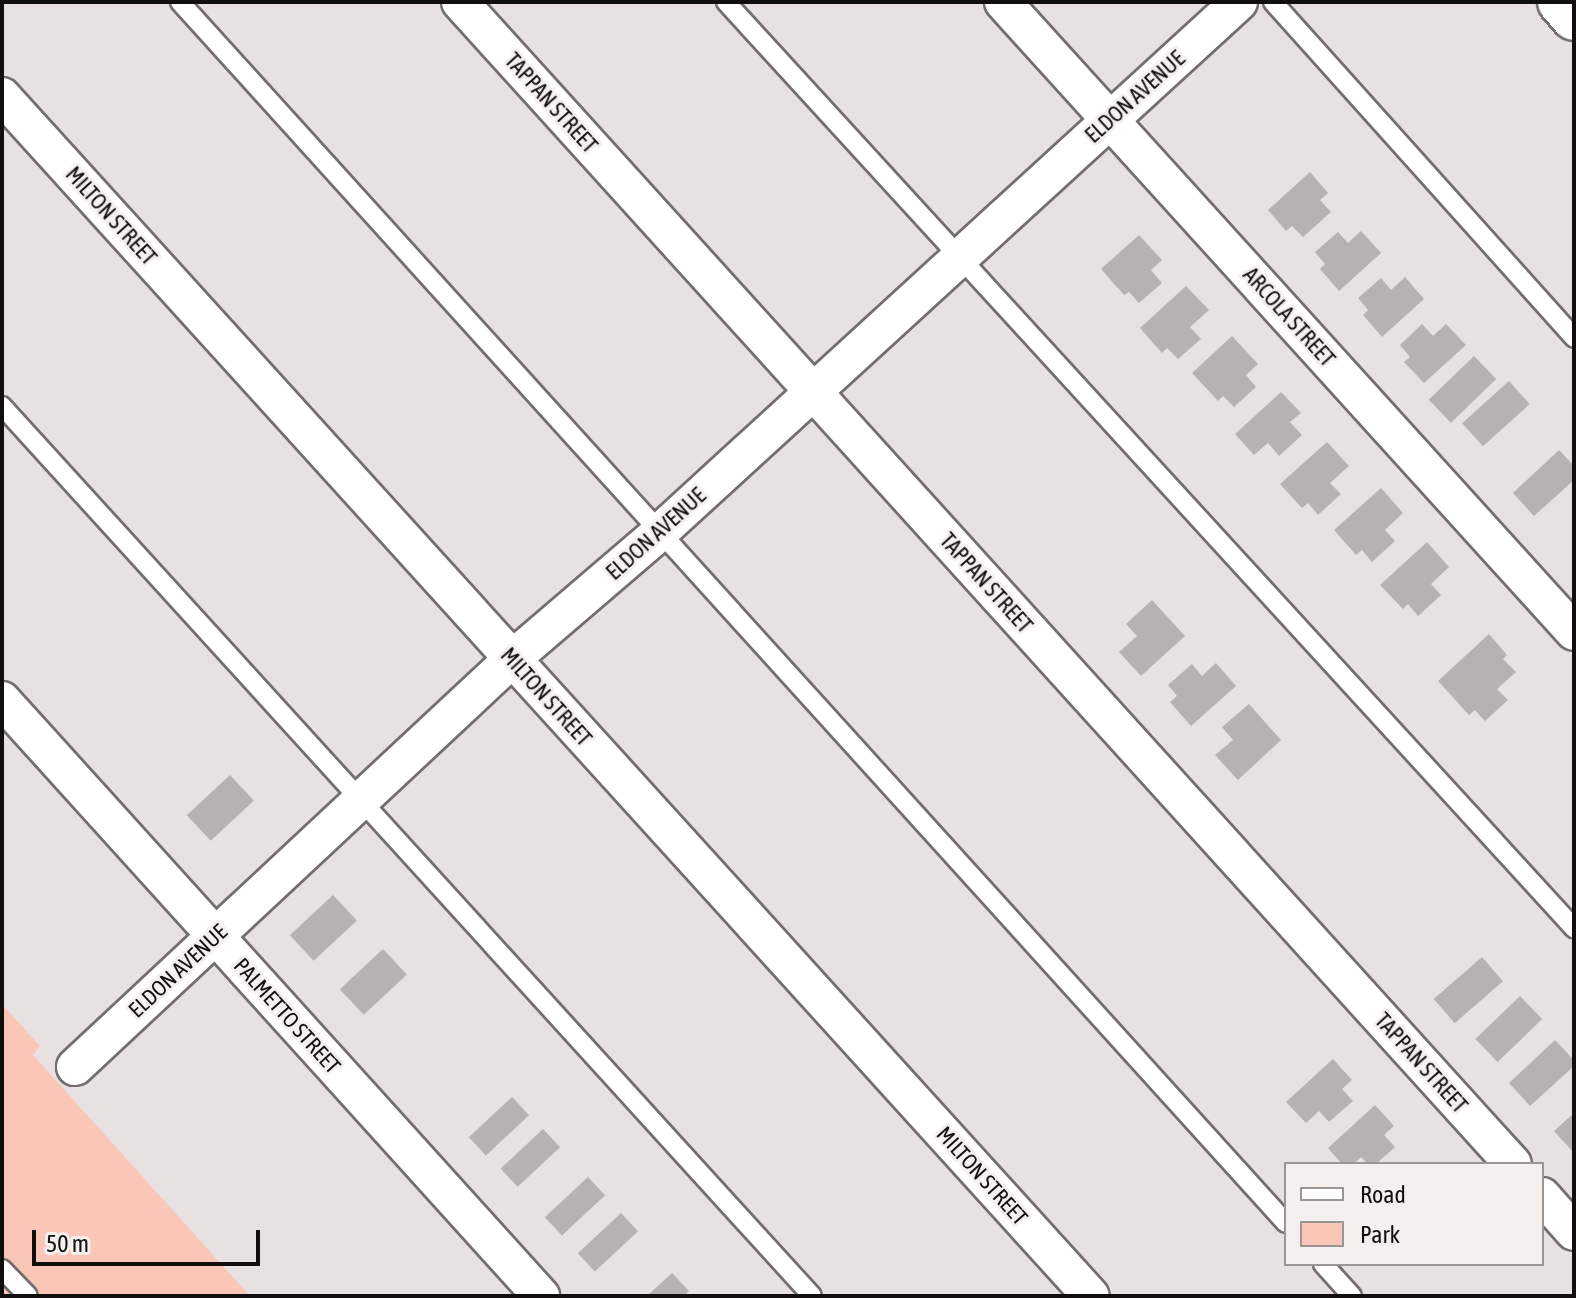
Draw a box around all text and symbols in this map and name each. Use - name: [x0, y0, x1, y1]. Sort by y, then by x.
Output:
- street label: ELDON AVENUE: [1080, 45, 1190, 149]
- street label: TAPPAN STREET: [499, 48, 603, 158]
- street label: MILTON STREET: [60, 161, 162, 271]
- street label: ARCOLA STREET: [1238, 262, 1340, 372]
- street label: ELDON AVENUE: [601, 482, 711, 586]
- street label: TAPPAN STREET: [934, 528, 1038, 638]
- street label: MILTON STREET: [495, 642, 597, 752]
- street label: ELDON AVENUE: [123, 919, 233, 1023]
- street label: PALMETTO STREET: [228, 953, 346, 1079]
- street label: TAPPAN STREET: [1369, 1008, 1473, 1118]
- street label: MILTON STREET: [931, 1121, 1033, 1231]
- legend: [1284, 1162, 1544, 1266]
- text: Road: [1360, 1181, 1406, 1208]
- scale bar: [36, 1214, 264, 1264]
- text: Park: [1360, 1221, 1400, 1248]
- text: 50 m: [46, 1230, 89, 1257]

